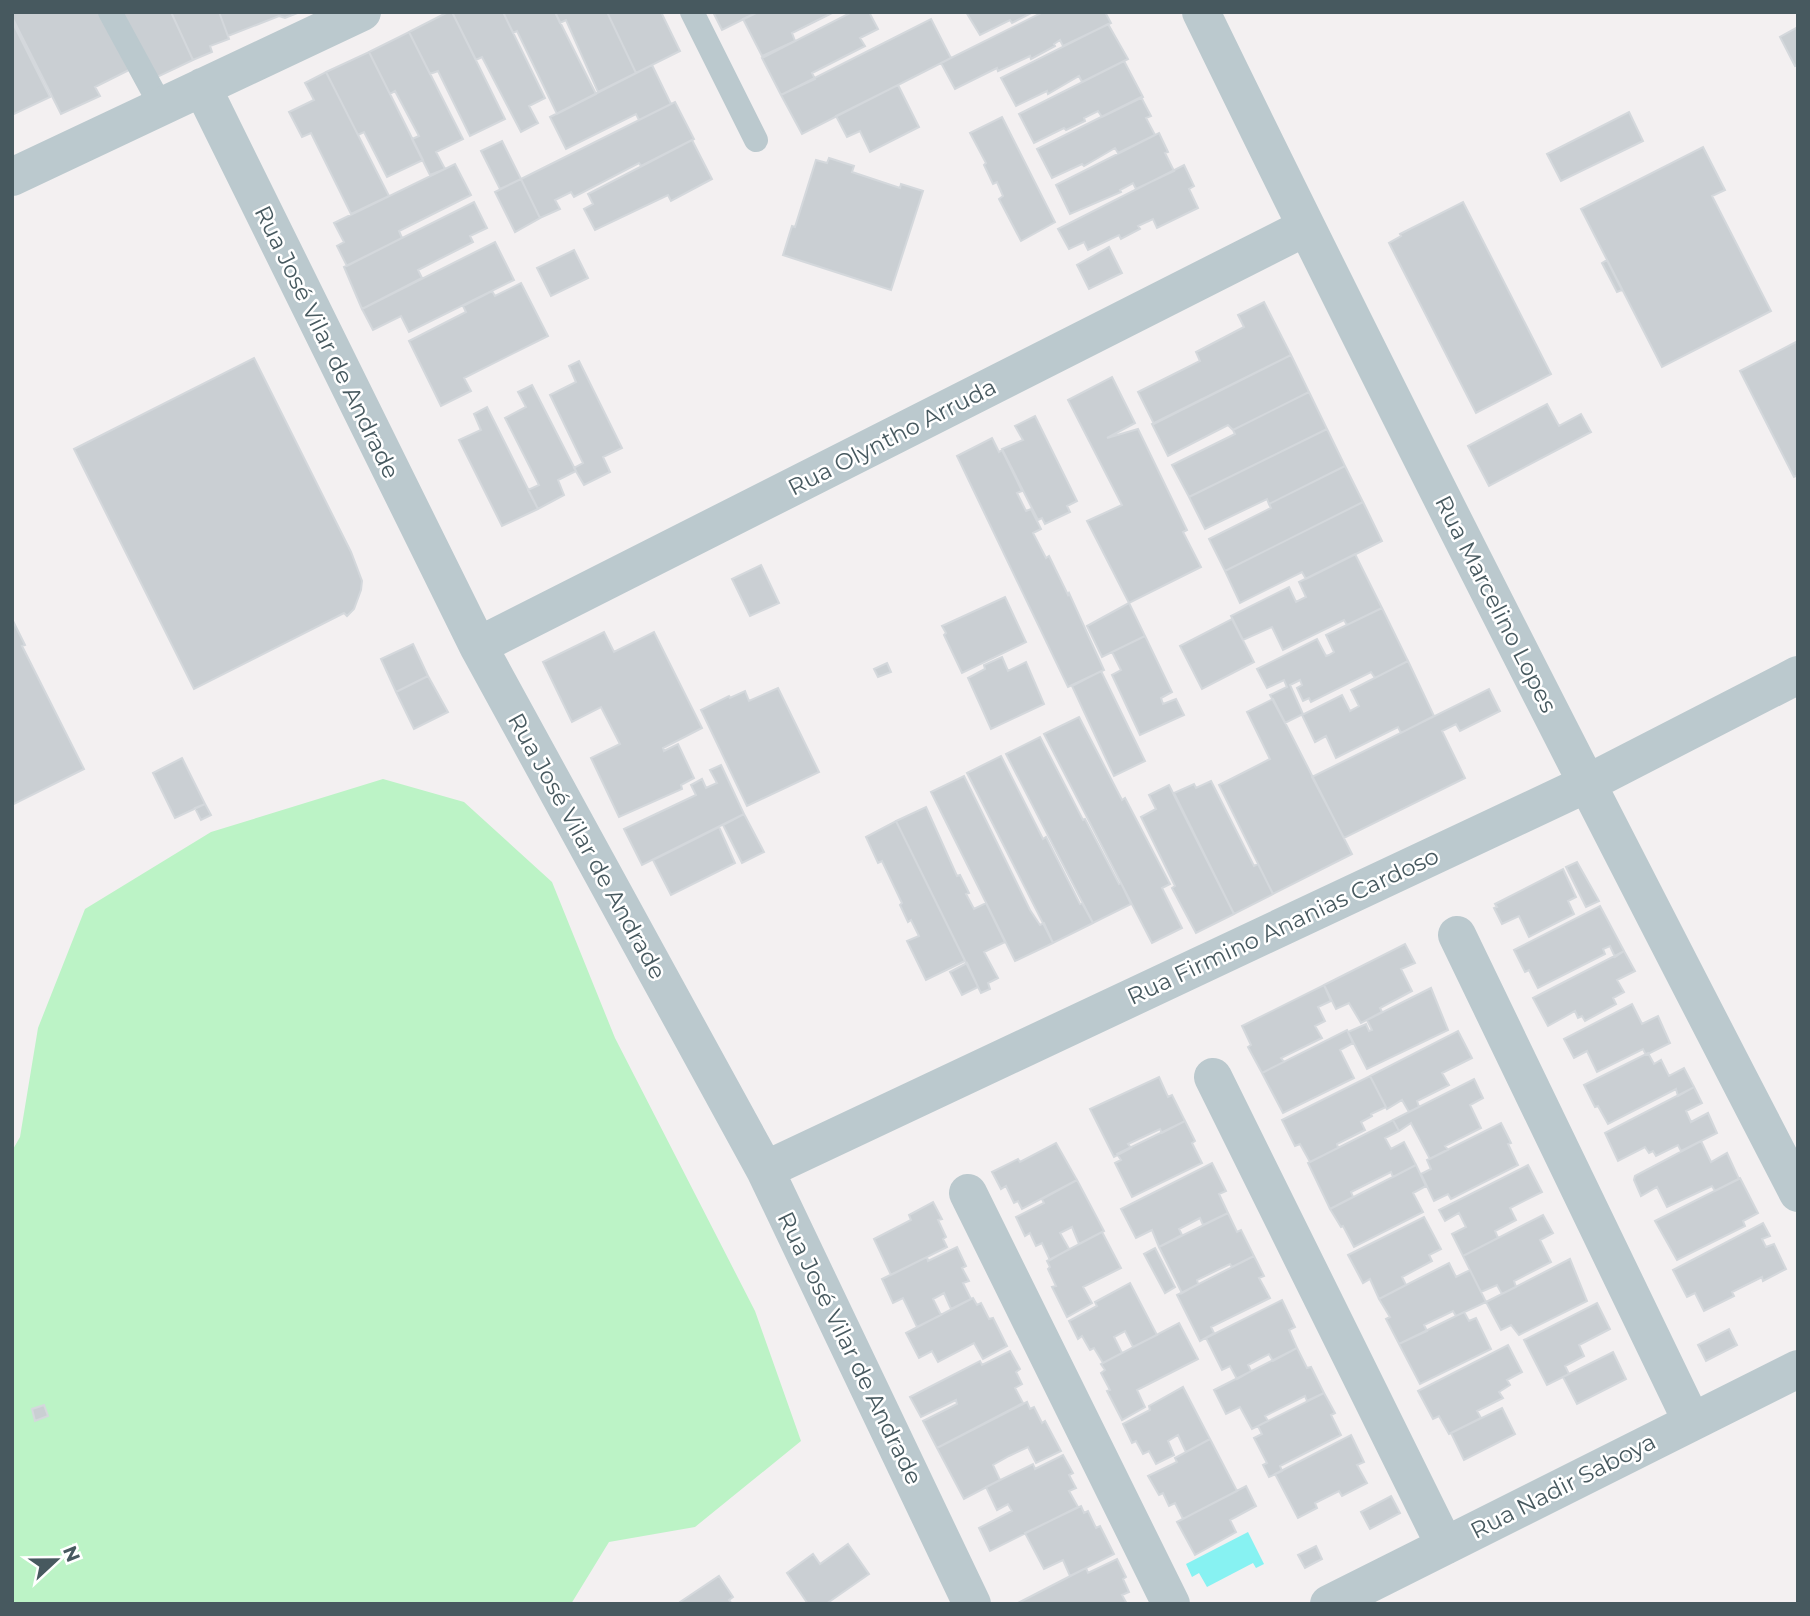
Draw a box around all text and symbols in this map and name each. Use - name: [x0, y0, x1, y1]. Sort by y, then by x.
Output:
- street label: Rua José Vilar de Andrade: [249, 201, 405, 483]
- street label: Rua Olyntho Arruda: [783, 372, 1001, 502]
- street label: Rua Marcelino Lopes: [1429, 491, 1563, 717]
- street label: Rua José Vilar de Andrade: [502, 708, 672, 984]
- street label: Rua Firmino Ananias Cardoso: [1123, 841, 1443, 1011]
- street label: Rua José Vilar de Andrade: [772, 1207, 928, 1489]
- street label: Rua Nadir Saboya: [1466, 1427, 1660, 1545]
- north arrow: [21, 1525, 91, 1595]
- text: N: [58, 1542, 85, 1565]

